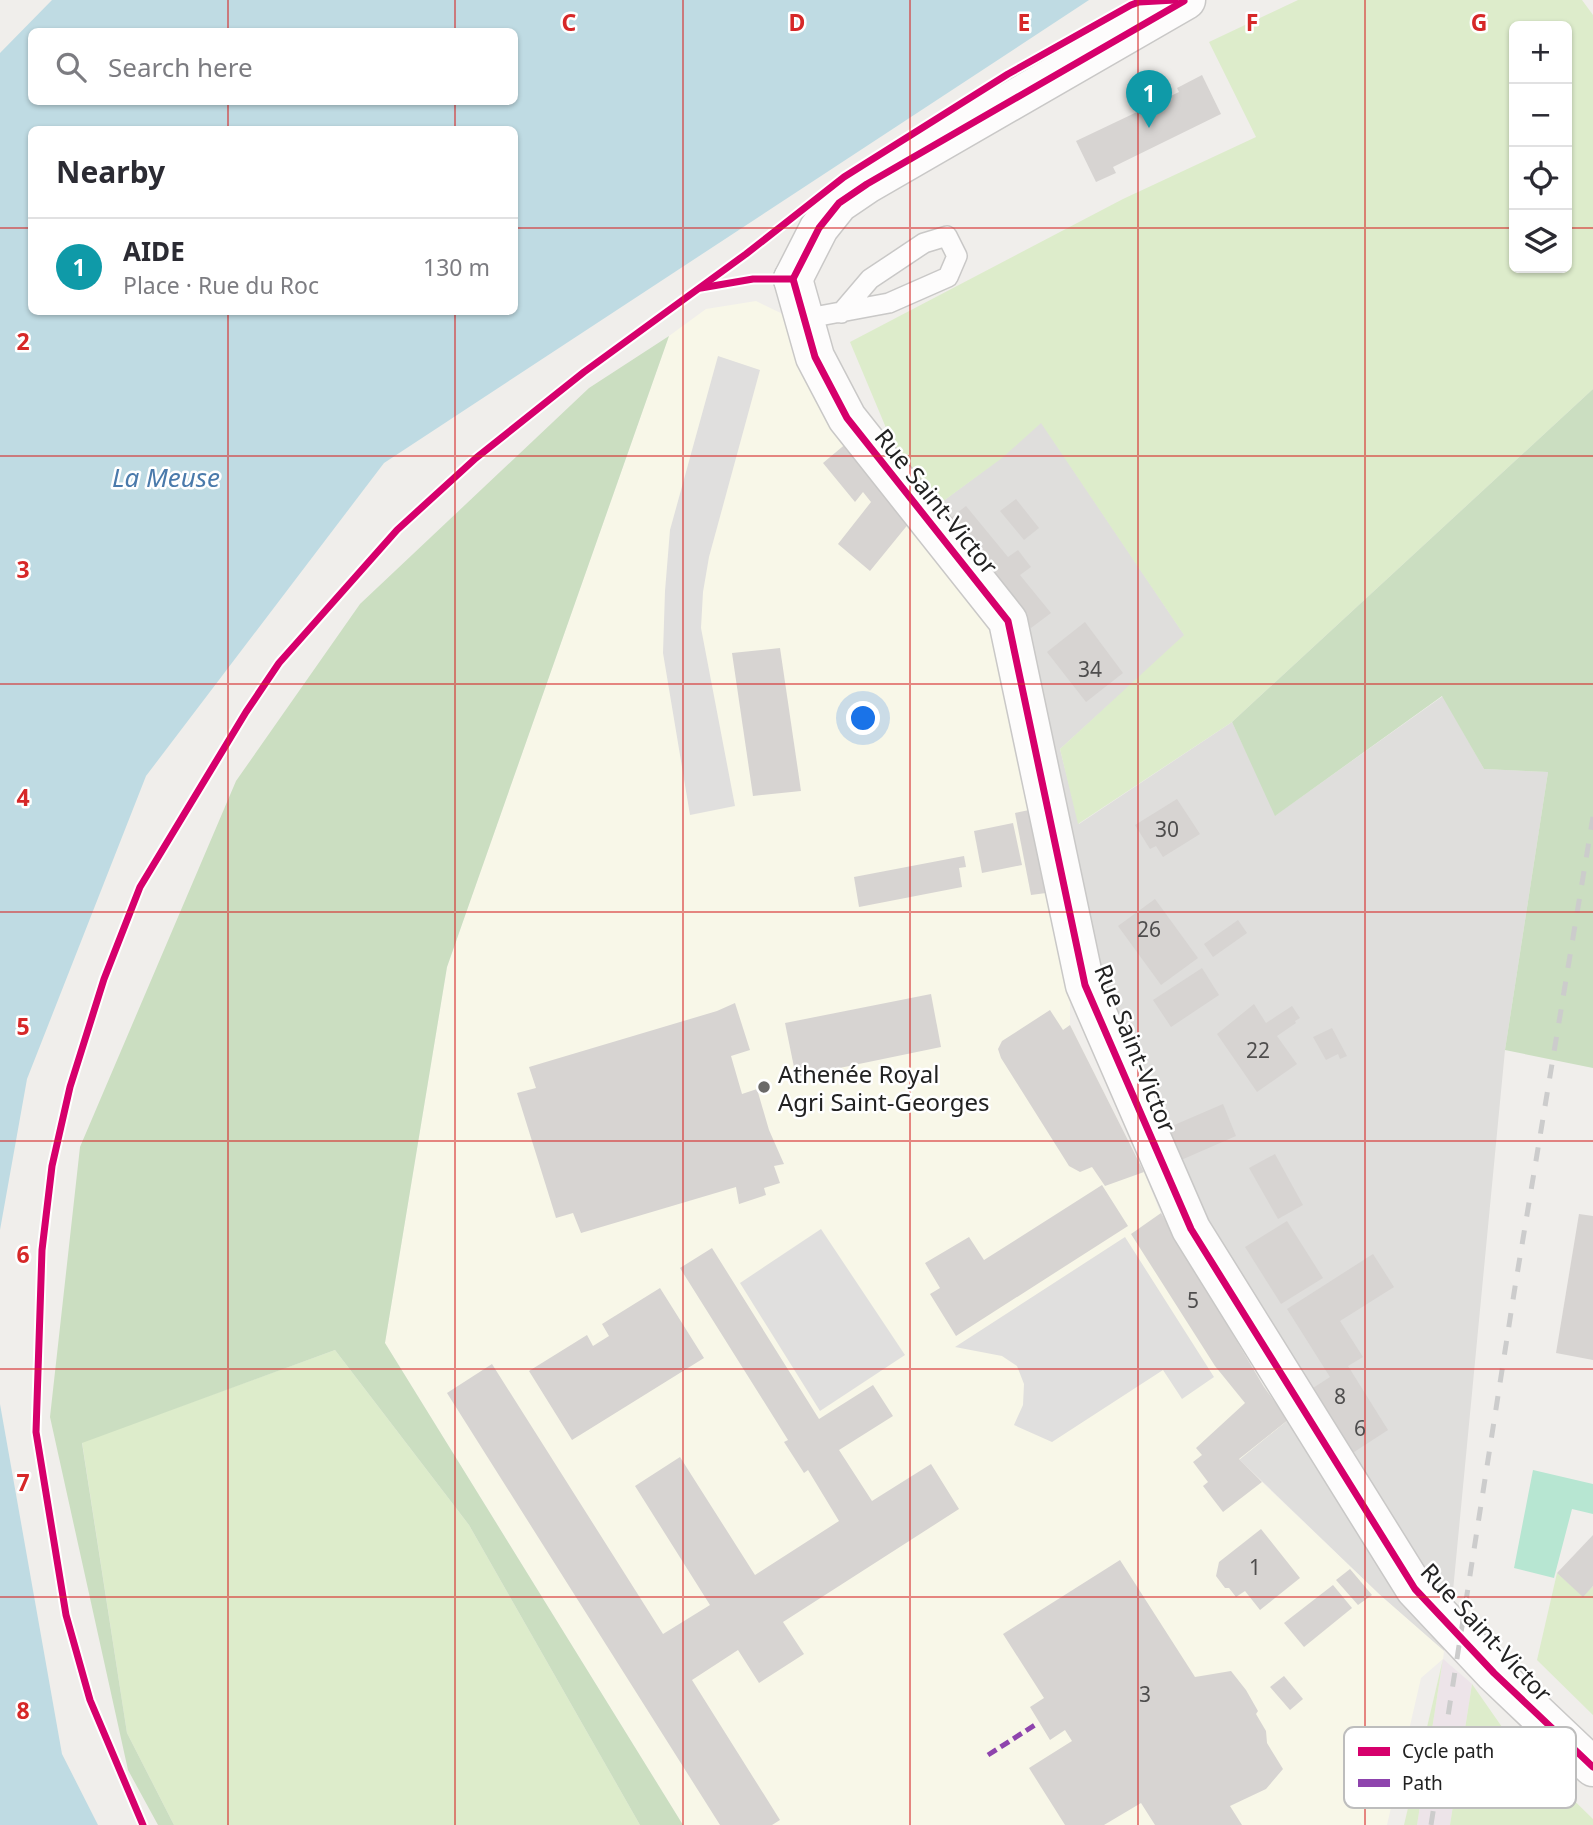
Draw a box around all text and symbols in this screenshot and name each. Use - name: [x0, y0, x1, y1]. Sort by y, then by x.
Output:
- text: C: [562, 6, 577, 38]
- text: D: [789, 6, 805, 38]
- text: E: [1018, 6, 1030, 38]
- text: F: [1246, 6, 1258, 38]
- text: G: [1471, 6, 1487, 38]
- map controls: [1509, 21, 1572, 273]
- button: +: [1509, 21, 1572, 84]
- search box: [28, 28, 518, 105]
- icon: search: [52, 48, 90, 86]
- text: Search here: [108, 49, 253, 85]
- pin: 1: [1126, 70, 1172, 128]
- button: −: [1509, 84, 1572, 147]
- button: locate: [1509, 147, 1572, 210]
- text: Nearby: [56, 151, 165, 192]
- button: layers: [1509, 210, 1572, 273]
- text: AIDE: [123, 233, 185, 269]
- text: 1: [72, 251, 86, 283]
- text: 130 m: [423, 251, 490, 283]
- text: Place · Rue du Roc: [123, 269, 319, 301]
- text: 2: [16, 325, 30, 357]
- street label: Rue Saint-Victor: [868, 421, 1006, 581]
- water label: La Meuse: [112, 459, 220, 495]
- text: 3: [16, 553, 30, 585]
- house number: 34: [1078, 655, 1102, 683]
- your location: [846, 701, 880, 735]
- text: 4: [16, 781, 30, 813]
- house number: 30: [1155, 815, 1179, 843]
- house number: 26: [1137, 915, 1161, 943]
- street label: Rue Saint-Victor: [1087, 959, 1185, 1137]
- text: 5: [16, 1010, 30, 1042]
- house number: 22: [1246, 1036, 1270, 1064]
- place label: Athenée Royal Agri Saint-Georges: [778, 1057, 990, 1118]
- marker: Athenée Royal Agri Saint-Georges: [756, 1079, 772, 1095]
- text: 6: [16, 1238, 30, 1270]
- house number: 5: [1187, 1286, 1199, 1314]
- house number: 8: [1334, 1382, 1346, 1410]
- house number: 6: [1354, 1414, 1366, 1442]
- text: 7: [16, 1466, 30, 1498]
- house number: 1: [1249, 1553, 1261, 1581]
- street label: Rue Saint-Victor: [1414, 1555, 1560, 1709]
- house number: 3: [1139, 1680, 1151, 1708]
- text: 8: [16, 1694, 30, 1726]
- legend: [1344, 1727, 1576, 1808]
- text: Cycle path: [1402, 1738, 1494, 1764]
- text: Path: [1402, 1770, 1443, 1796]

